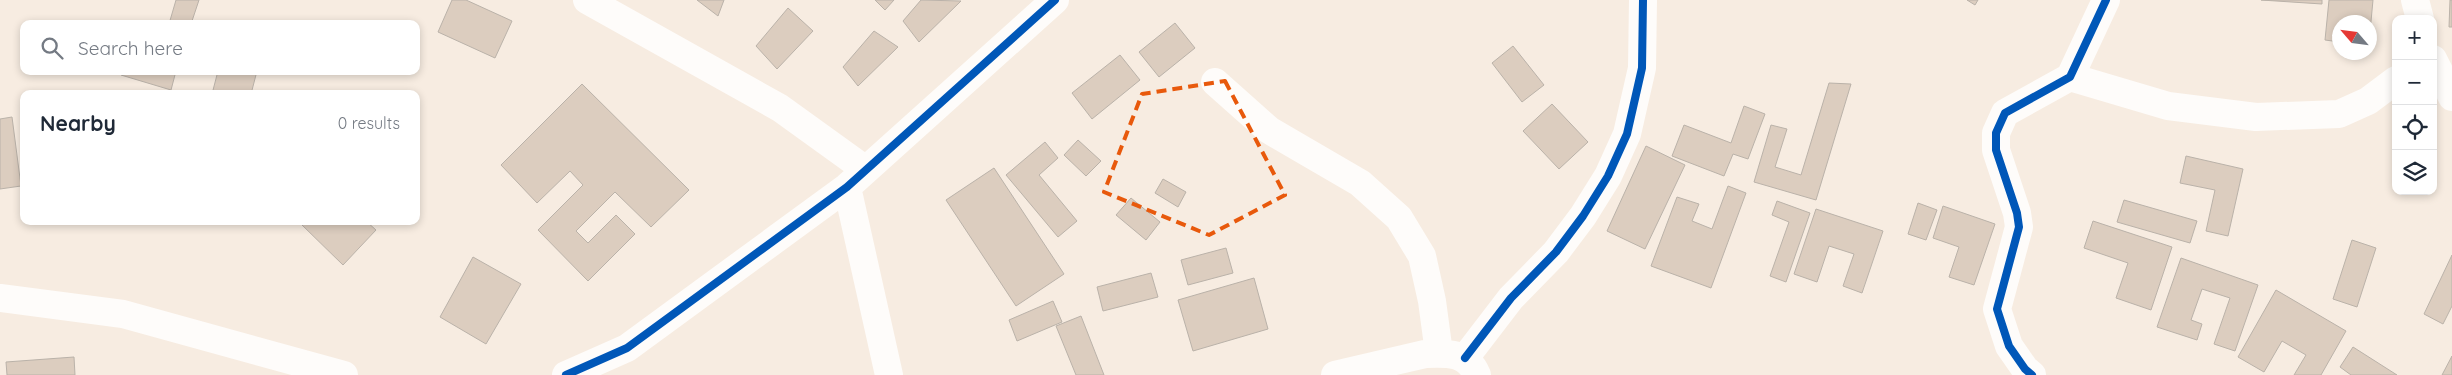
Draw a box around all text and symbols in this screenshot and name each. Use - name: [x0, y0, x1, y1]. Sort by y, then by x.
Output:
- north arrow: [2332, 15, 2377, 60]
- map controls: [2392, 15, 2437, 195]
- button: +: [2392, 15, 2437, 60]
- search box: [20, 20, 420, 75]
- icon: search: [38, 34, 66, 62]
- text: Search here: [78, 36, 183, 60]
- button: −: [2392, 60, 2437, 105]
- button: locate: [2392, 105, 2437, 150]
- text: Nearby: [40, 110, 116, 136]
- text: 0 results: [338, 113, 400, 133]
- button: layers: [2392, 150, 2437, 195]

